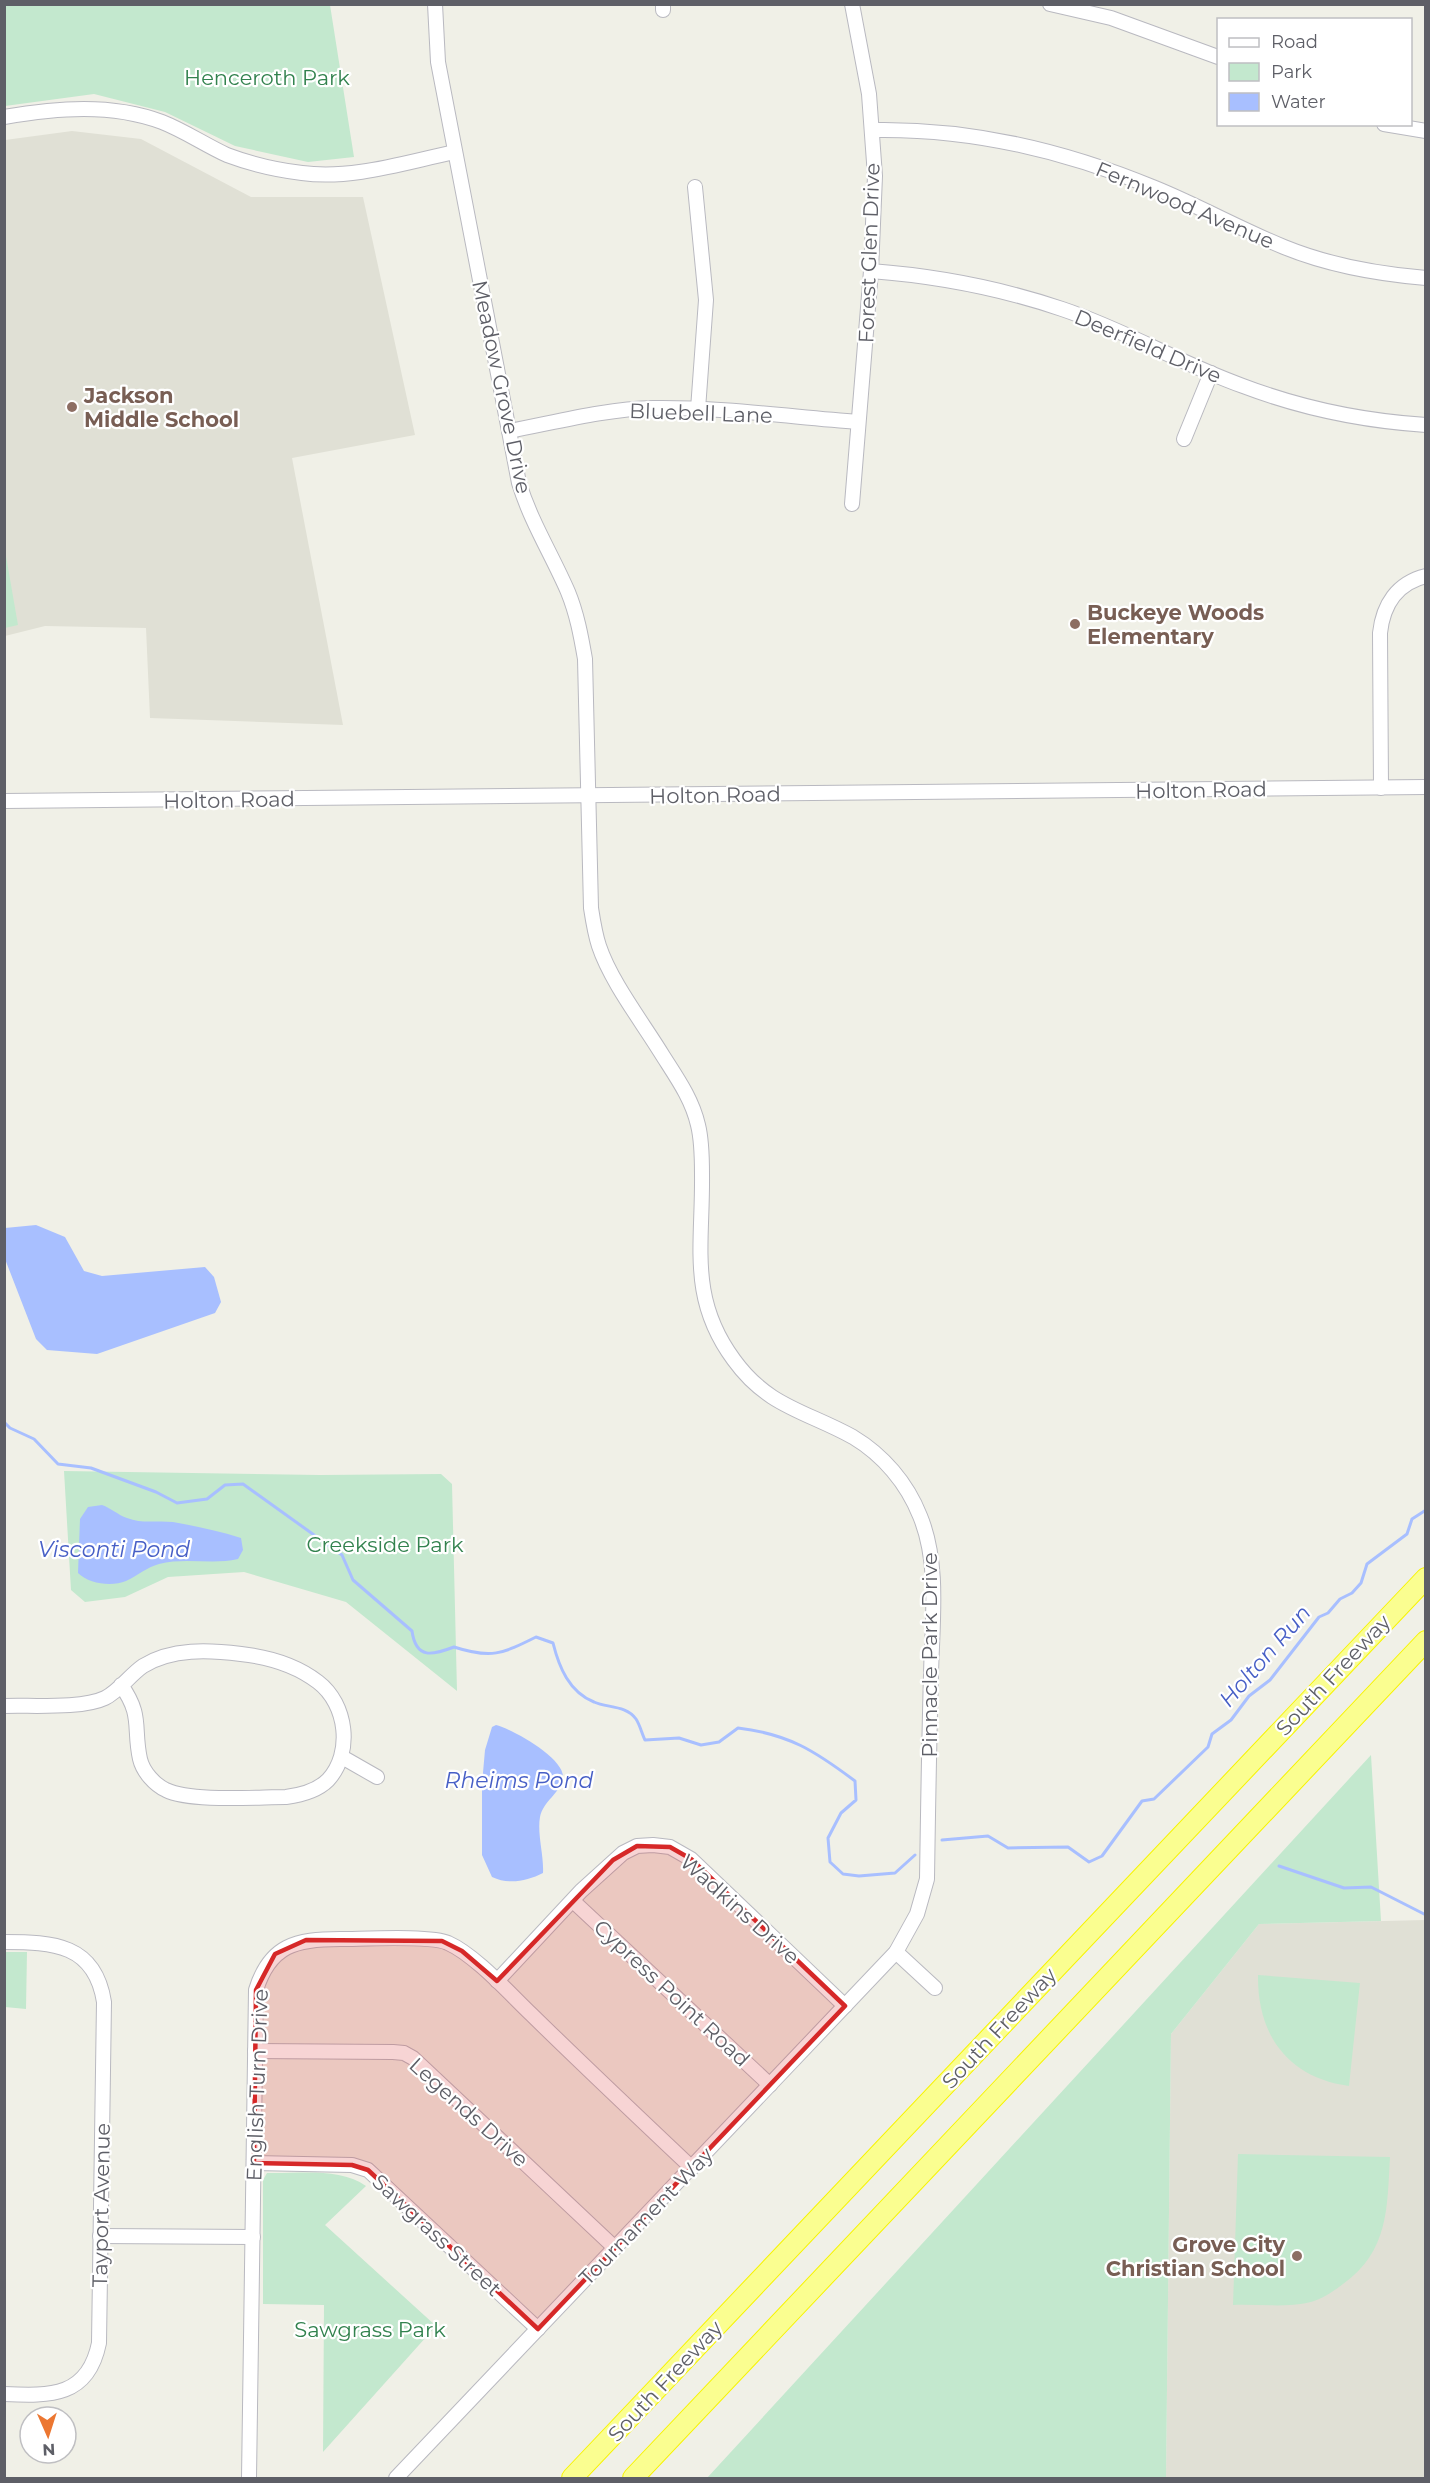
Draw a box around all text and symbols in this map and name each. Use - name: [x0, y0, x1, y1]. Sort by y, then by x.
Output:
- legend: [1217, 18, 1412, 126]
- text: Road: [1271, 31, 1318, 53]
- text: Park: [1271, 61, 1312, 83]
- park label: Henceroth Park: [184, 65, 350, 90]
- text: Water: [1271, 91, 1326, 113]
- street label: Fernwood Avenue: [1092, 156, 1278, 254]
- street label: Forest Glen Drive: [853, 162, 885, 344]
- street label: Meadow Grove Drive: [467, 278, 537, 496]
- street label: Deerfield Drive: [1071, 304, 1225, 388]
- place label: Jackson Middle School: [83, 383, 239, 432]
- street label: Bluebell Lane: [629, 398, 773, 428]
- marker: Jackson Middle School: [65, 400, 79, 414]
- place label: Buckeye Woods Elementary: [1087, 600, 1264, 649]
- marker: Buckeye Woods Elementary: [1068, 617, 1082, 631]
- street label: Holton Road: [1135, 776, 1267, 804]
- street label: Holton Road: [649, 781, 781, 809]
- street label: Holton Road: [163, 786, 295, 814]
- park label: Creekside Park: [307, 1532, 464, 1557]
- water label: Visconti Pond: [38, 1536, 190, 1563]
- street label: Pinnacle Park Drive: [917, 1552, 942, 1758]
- water label: Holton Run: [1213, 1600, 1317, 1712]
- street label: South Freeway: [1271, 1609, 1396, 1741]
- water label: Rheims Pond: [445, 1767, 594, 1794]
- street label: Wadkins Drive: [675, 1849, 805, 1969]
- street label: Cypress Point Road: [589, 1914, 755, 2072]
- street label: South Freeway: [937, 1962, 1062, 2094]
- street label: English Turn Drive: [241, 1988, 273, 2182]
- street label: Legends Drive: [404, 2052, 534, 2172]
- street label: Tayport Avenue: [87, 2123, 115, 2287]
- street label: Tournament Way: [574, 2142, 719, 2290]
- street label: Sawgrass Street: [367, 2169, 507, 2301]
- place label: Grove City Christian School: [1106, 2232, 1285, 2281]
- marker: Grove City Christian School: [1290, 2249, 1304, 2263]
- street label: South Freeway: [603, 2315, 728, 2447]
- park label: Sawgrass Park: [294, 2317, 446, 2342]
- north arrow: [18, 2405, 78, 2465]
- text: N: [42, 2440, 56, 2459]

